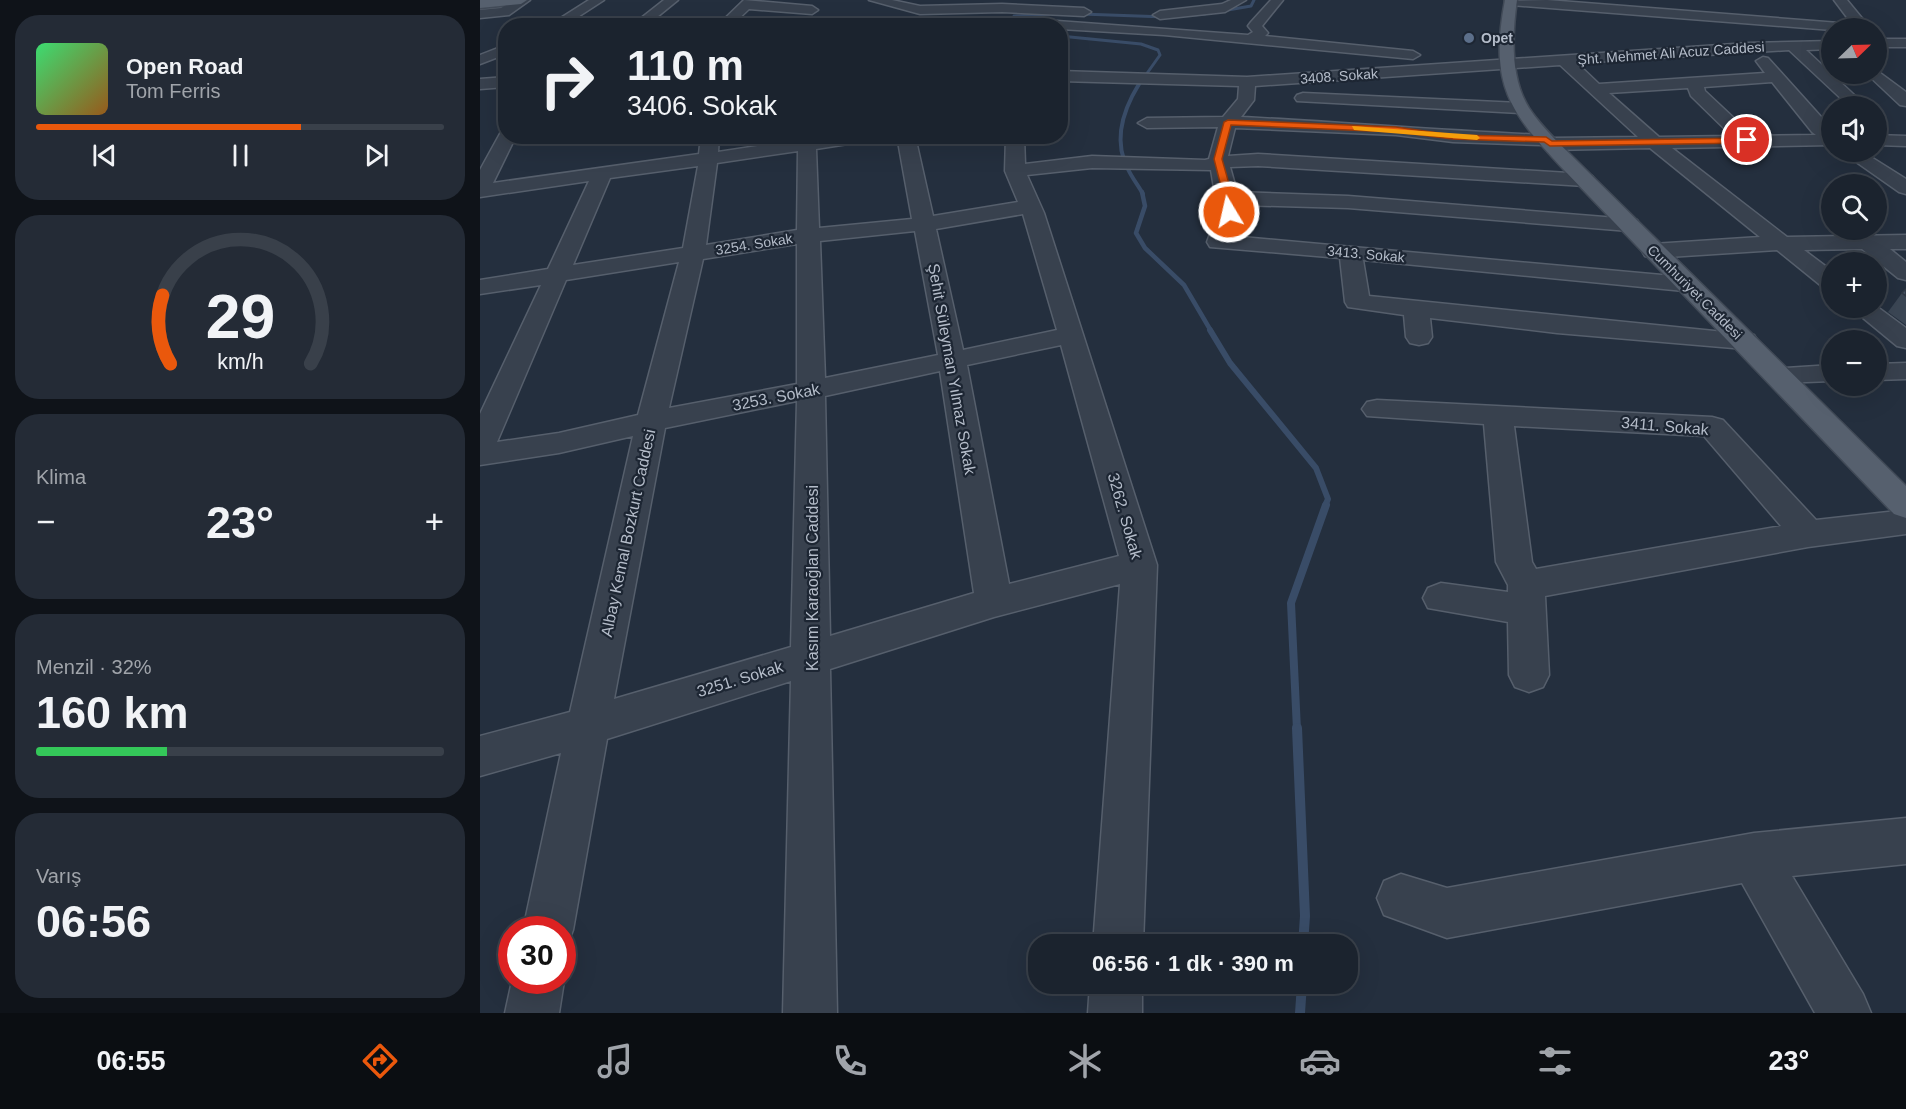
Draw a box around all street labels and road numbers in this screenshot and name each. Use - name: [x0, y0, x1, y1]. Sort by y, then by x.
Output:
- street label: Şht. Mehmet Ali Acuz Caddesi: [1577, 38, 1765, 68]
- street label: 3408. Sokak: [1300, 65, 1379, 87]
- street label: 3254. Sokak: [714, 230, 795, 258]
- street label: Cumhuriyet Caddesi: [1644, 241, 1746, 343]
- street label: 3413. Sokak: [1327, 243, 1406, 265]
- street label: Şehit Süleyman Yılmaz Sokak: [925, 262, 979, 477]
- street label: 3253. Sokak: [731, 380, 822, 414]
- street label: 3411. Sokak: [1621, 414, 1710, 438]
- street label: Albay Kemal Bozkurt Caddesi: [598, 428, 658, 638]
- street label: 3262. Sokak: [1105, 471, 1146, 562]
- street label: Kasım Karaoğlan Caddesi: [804, 485, 821, 671]
- street label: 3251. Sokak: [695, 658, 786, 700]

